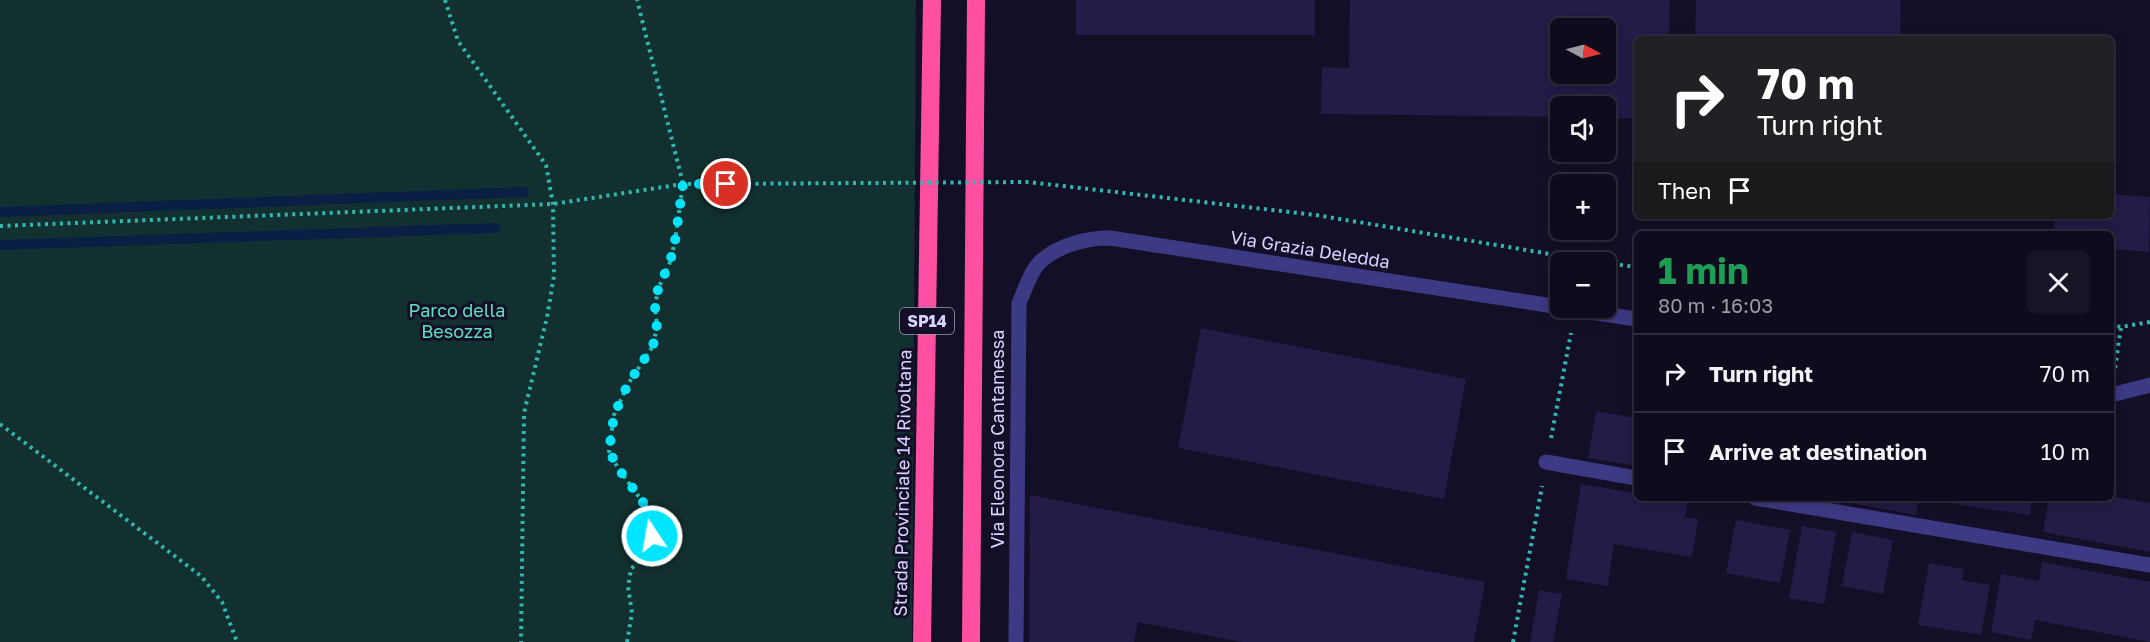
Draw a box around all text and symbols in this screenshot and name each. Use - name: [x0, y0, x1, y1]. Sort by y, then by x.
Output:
- north arrow: [1550, 18, 1616, 84]
- map controls: [1550, 18, 1616, 318]
- text: 70 m: [1757, 58, 1854, 108]
- icon: right: [1658, 60, 1736, 138]
- button: sound: [1550, 96, 1616, 162]
- text: Turn right: [1757, 109, 1883, 141]
- pin: [700, 158, 751, 209]
- icon: arrive: [709, 167, 742, 200]
- button: +: [1550, 174, 1616, 240]
- icon: arrive: [1723, 174, 1756, 207]
- text: Then: [1658, 177, 1711, 204]
- street label: Via Grazia Deledda: [1229, 226, 1392, 272]
- text: 1 min: [1658, 249, 1749, 292]
- button: close: [2027, 251, 2090, 314]
- button: −: [1550, 252, 1616, 318]
- text: 80 m · 16:03: [1658, 293, 1773, 317]
- park label: Parco della Besozza: [409, 299, 505, 342]
- road number: SP14: [900, 308, 954, 334]
- street label: Via Eleonora Cantamessa: [986, 329, 1008, 549]
- street label: Strada Provinciale 14 Rivoltana: [889, 349, 915, 617]
- icon: right: [1658, 357, 1691, 390]
- text: Turn right: [1709, 360, 1813, 387]
- text: 70 m: [2040, 360, 2090, 387]
- icon: arrive: [1658, 435, 1691, 468]
- text: Arrive at destination: [1709, 438, 1927, 465]
- text: 10 m: [2041, 438, 2090, 465]
- position arrow: [620, 504, 684, 568]

